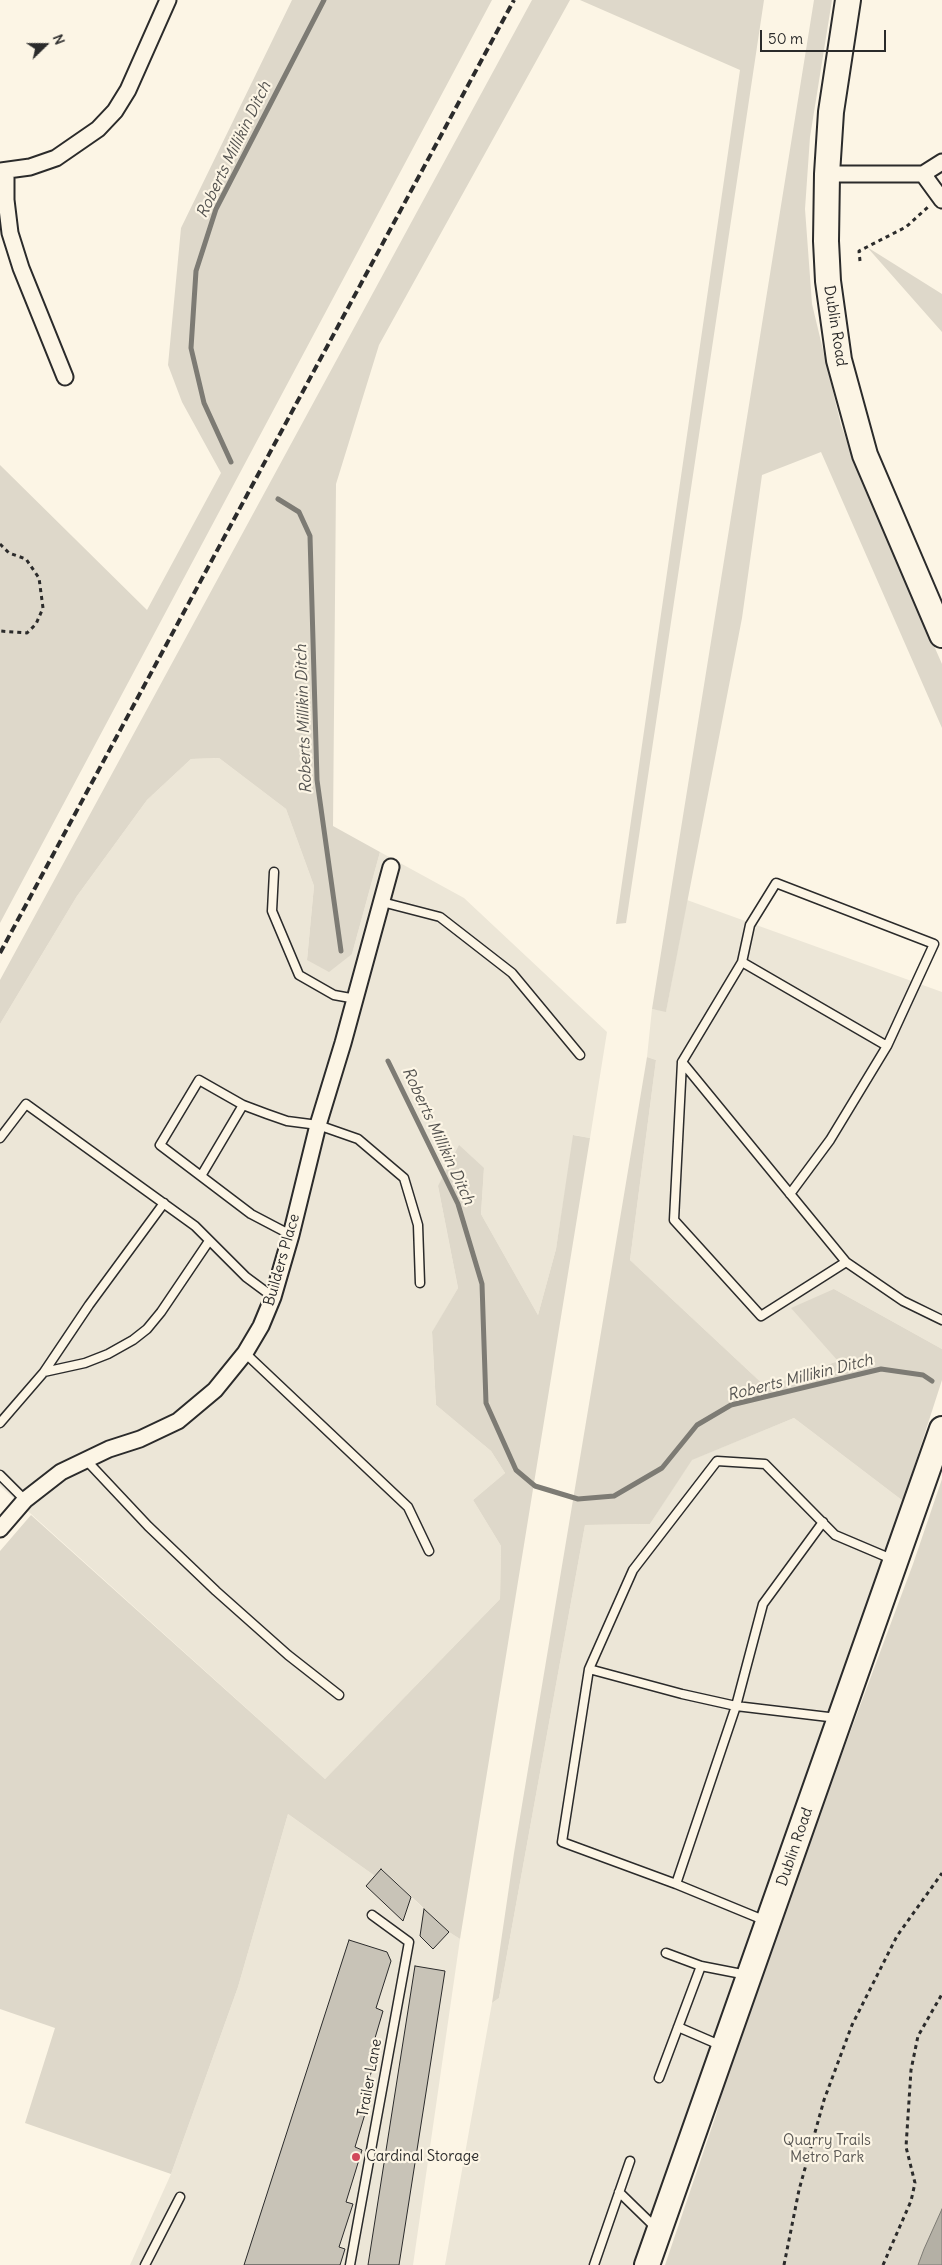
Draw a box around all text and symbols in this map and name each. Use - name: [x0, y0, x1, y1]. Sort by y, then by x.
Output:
- north arrow: [20, 20, 70, 70]
- scale bar: [762, 20, 888, 52]
- text: 50 m: [768, 29, 803, 48]
- text: N: [49, 32, 69, 47]
- water label: Roberts Millikin Ditch: [193, 79, 275, 221]
- street label: Dublin Road: [820, 284, 850, 368]
- water label: Roberts Millikin Ditch: [292, 644, 316, 794]
- water label: Roberts Millikin Ditch: [398, 1064, 478, 1208]
- street label: Builders Place: [260, 1212, 304, 1308]
- water label: Roberts Millikin Ditch: [725, 1351, 875, 1405]
- street label: Dublin Road: [773, 1805, 817, 1889]
- street label: Trailer Lane: [354, 2037, 386, 2119]
- park label: Quarry Trails Metro Park: [783, 2132, 871, 2167]
- place label: Cardinal Storage: [366, 2148, 479, 2166]
- marker: Cardinal Storage: [350, 2151, 362, 2163]

